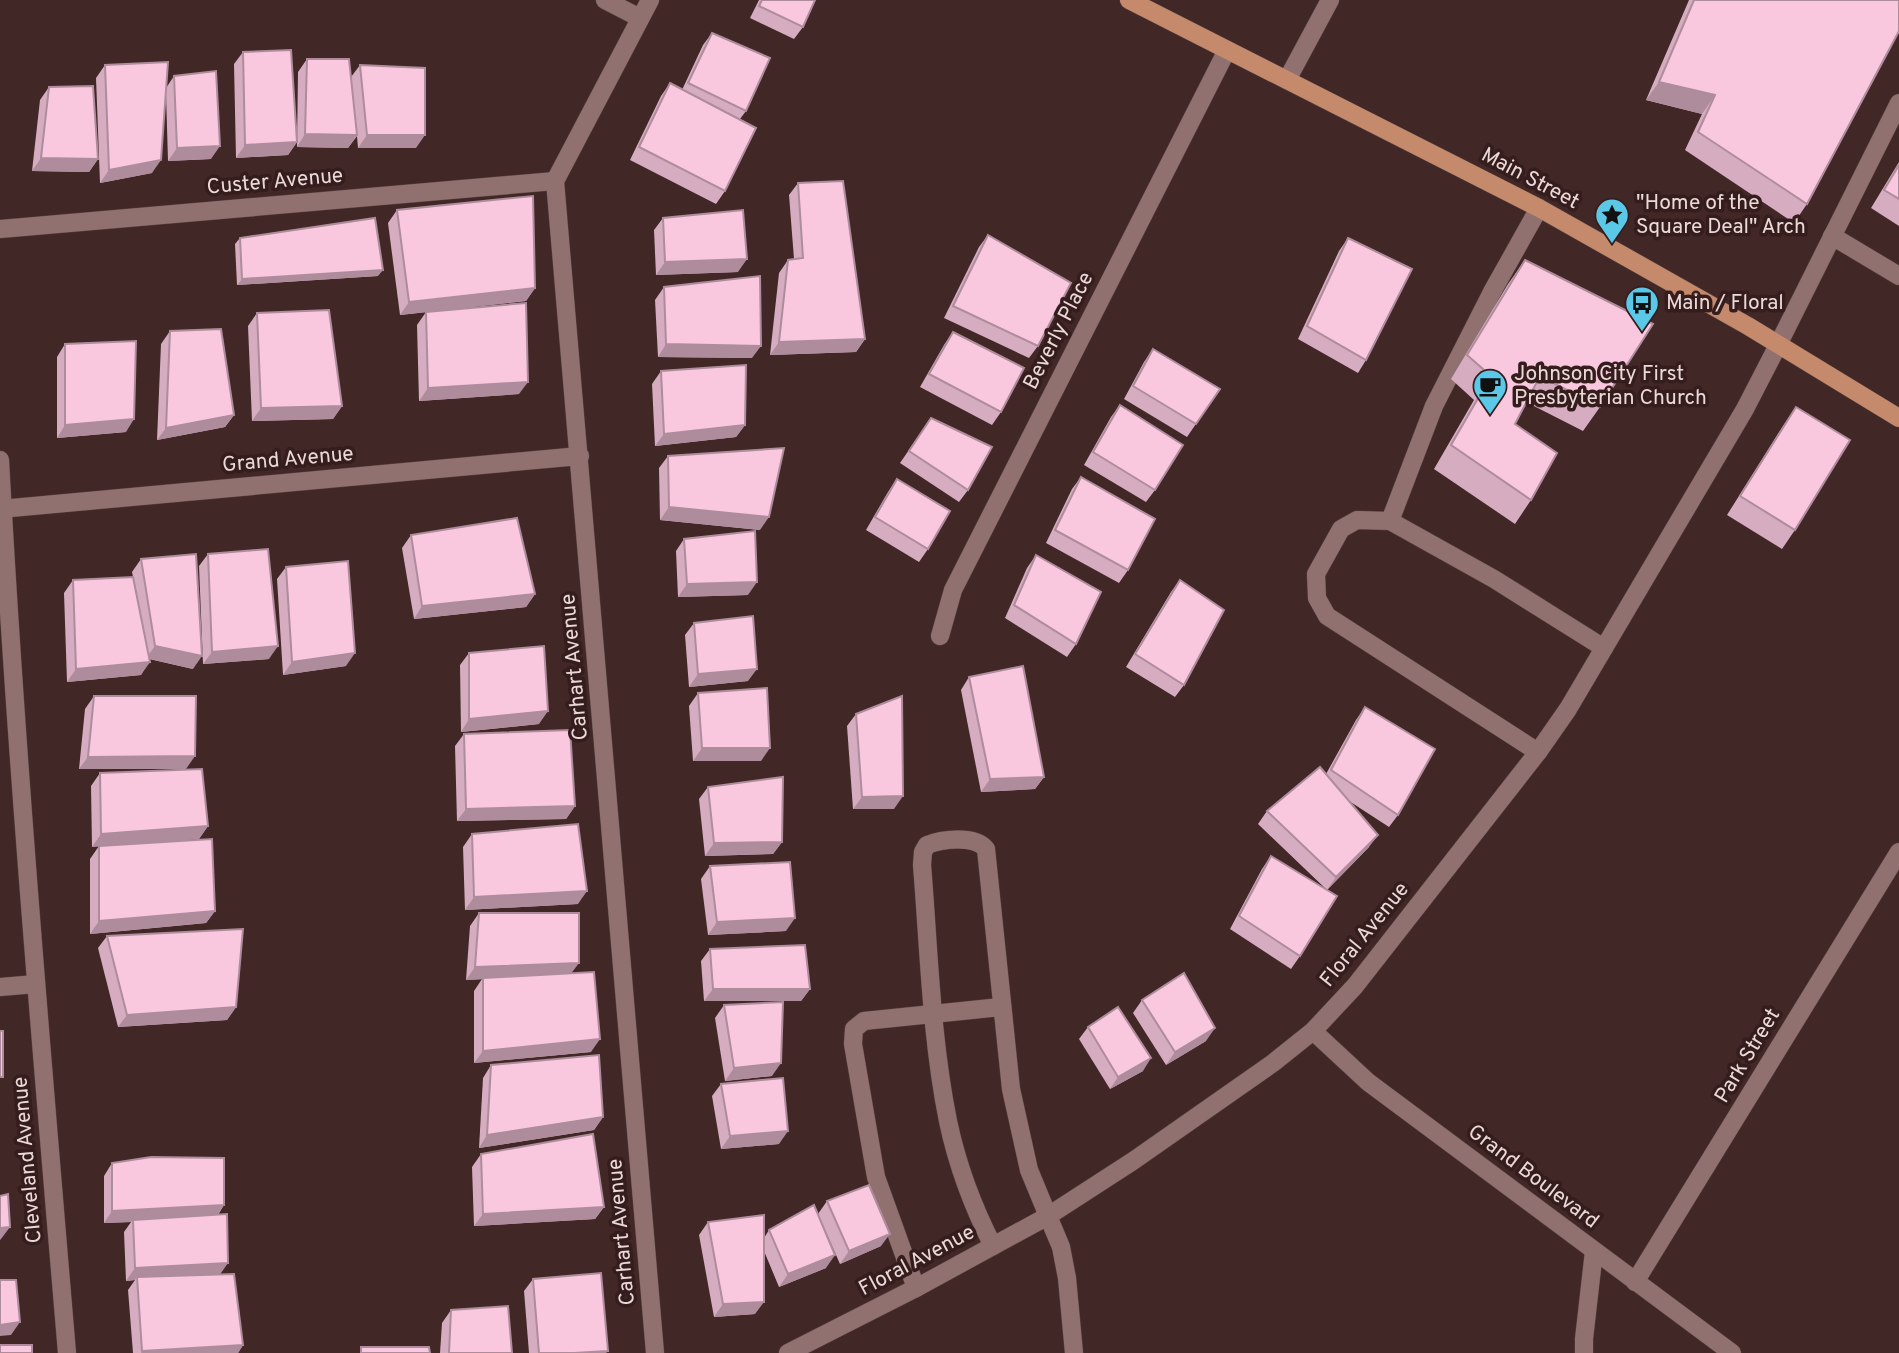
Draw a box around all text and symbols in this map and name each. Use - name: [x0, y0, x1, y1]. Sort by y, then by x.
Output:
- street label: Main Street: [1476, 142, 1584, 216]
- street label: Custer Avenue: [206, 163, 344, 201]
- place label: "Home of the Square Deal" Arch: [1636, 190, 1806, 241]
- place icon: "Home of the Square Deal" Arch: [1593, 196, 1631, 245]
- street label: Beverly Place: [1018, 268, 1100, 394]
- bus stop icon: Main / Floral: [1623, 284, 1661, 333]
- place label: Main / Floral: [1666, 290, 1784, 317]
- place label: Johnson City First Presbyterian Church: [1514, 361, 1707, 412]
- cafe icon: Johnson City First Presbyterian Church: [1471, 367, 1509, 416]
- street label: Grand Avenue: [221, 441, 355, 479]
- street label: Carhart Avenue: [555, 593, 595, 741]
- street label: Floral Avenue: [1314, 877, 1416, 993]
- street label: Park Street: [1709, 1004, 1787, 1108]
- street label: Cleveland Avenue: [7, 1076, 49, 1244]
- street label: Grand Boulevard: [1462, 1119, 1604, 1235]
- street label: Carhart Avenue: [602, 1158, 642, 1306]
- street label: Floral Avenue: [854, 1219, 980, 1303]

